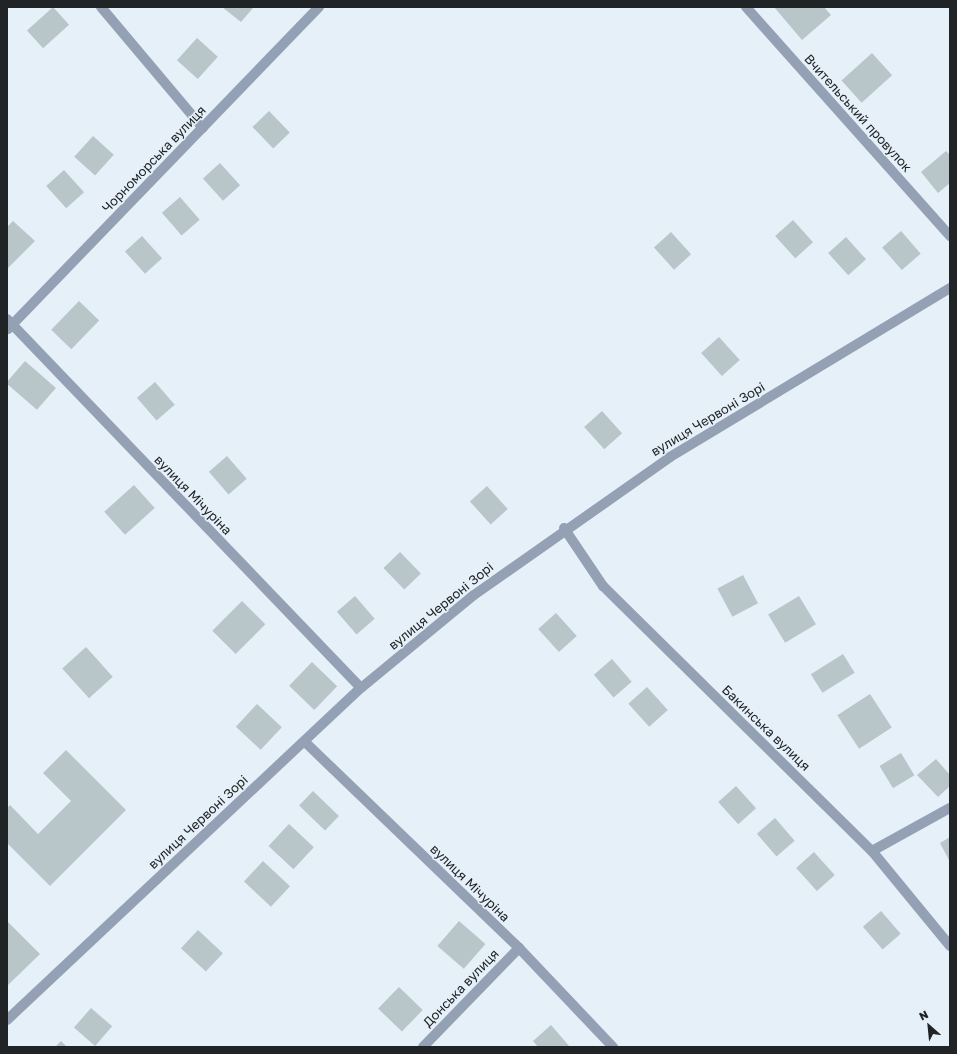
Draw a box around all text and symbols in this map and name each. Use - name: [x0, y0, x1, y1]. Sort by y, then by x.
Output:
- street label: Вчительський провулок: [801, 51, 915, 175]
- street label: Чорноморська вулиця: [99, 102, 209, 216]
- street label: вулиця Червоні Зорі: [648, 379, 768, 459]
- street label: вулиця Мічуріна: [151, 452, 235, 538]
- street label: вулиця Червоні Зорі: [386, 559, 496, 653]
- street label: Бакинська вулиця: [719, 682, 813, 774]
- street label: вулиця Червоні Зорі: [145, 772, 251, 872]
- street label: вулиця Мічуріна: [427, 841, 513, 925]
- street label: Донська вулиця: [420, 946, 502, 1030]
- north arrow: [909, 1006, 949, 1046]
- text: N: [917, 1007, 930, 1023]

